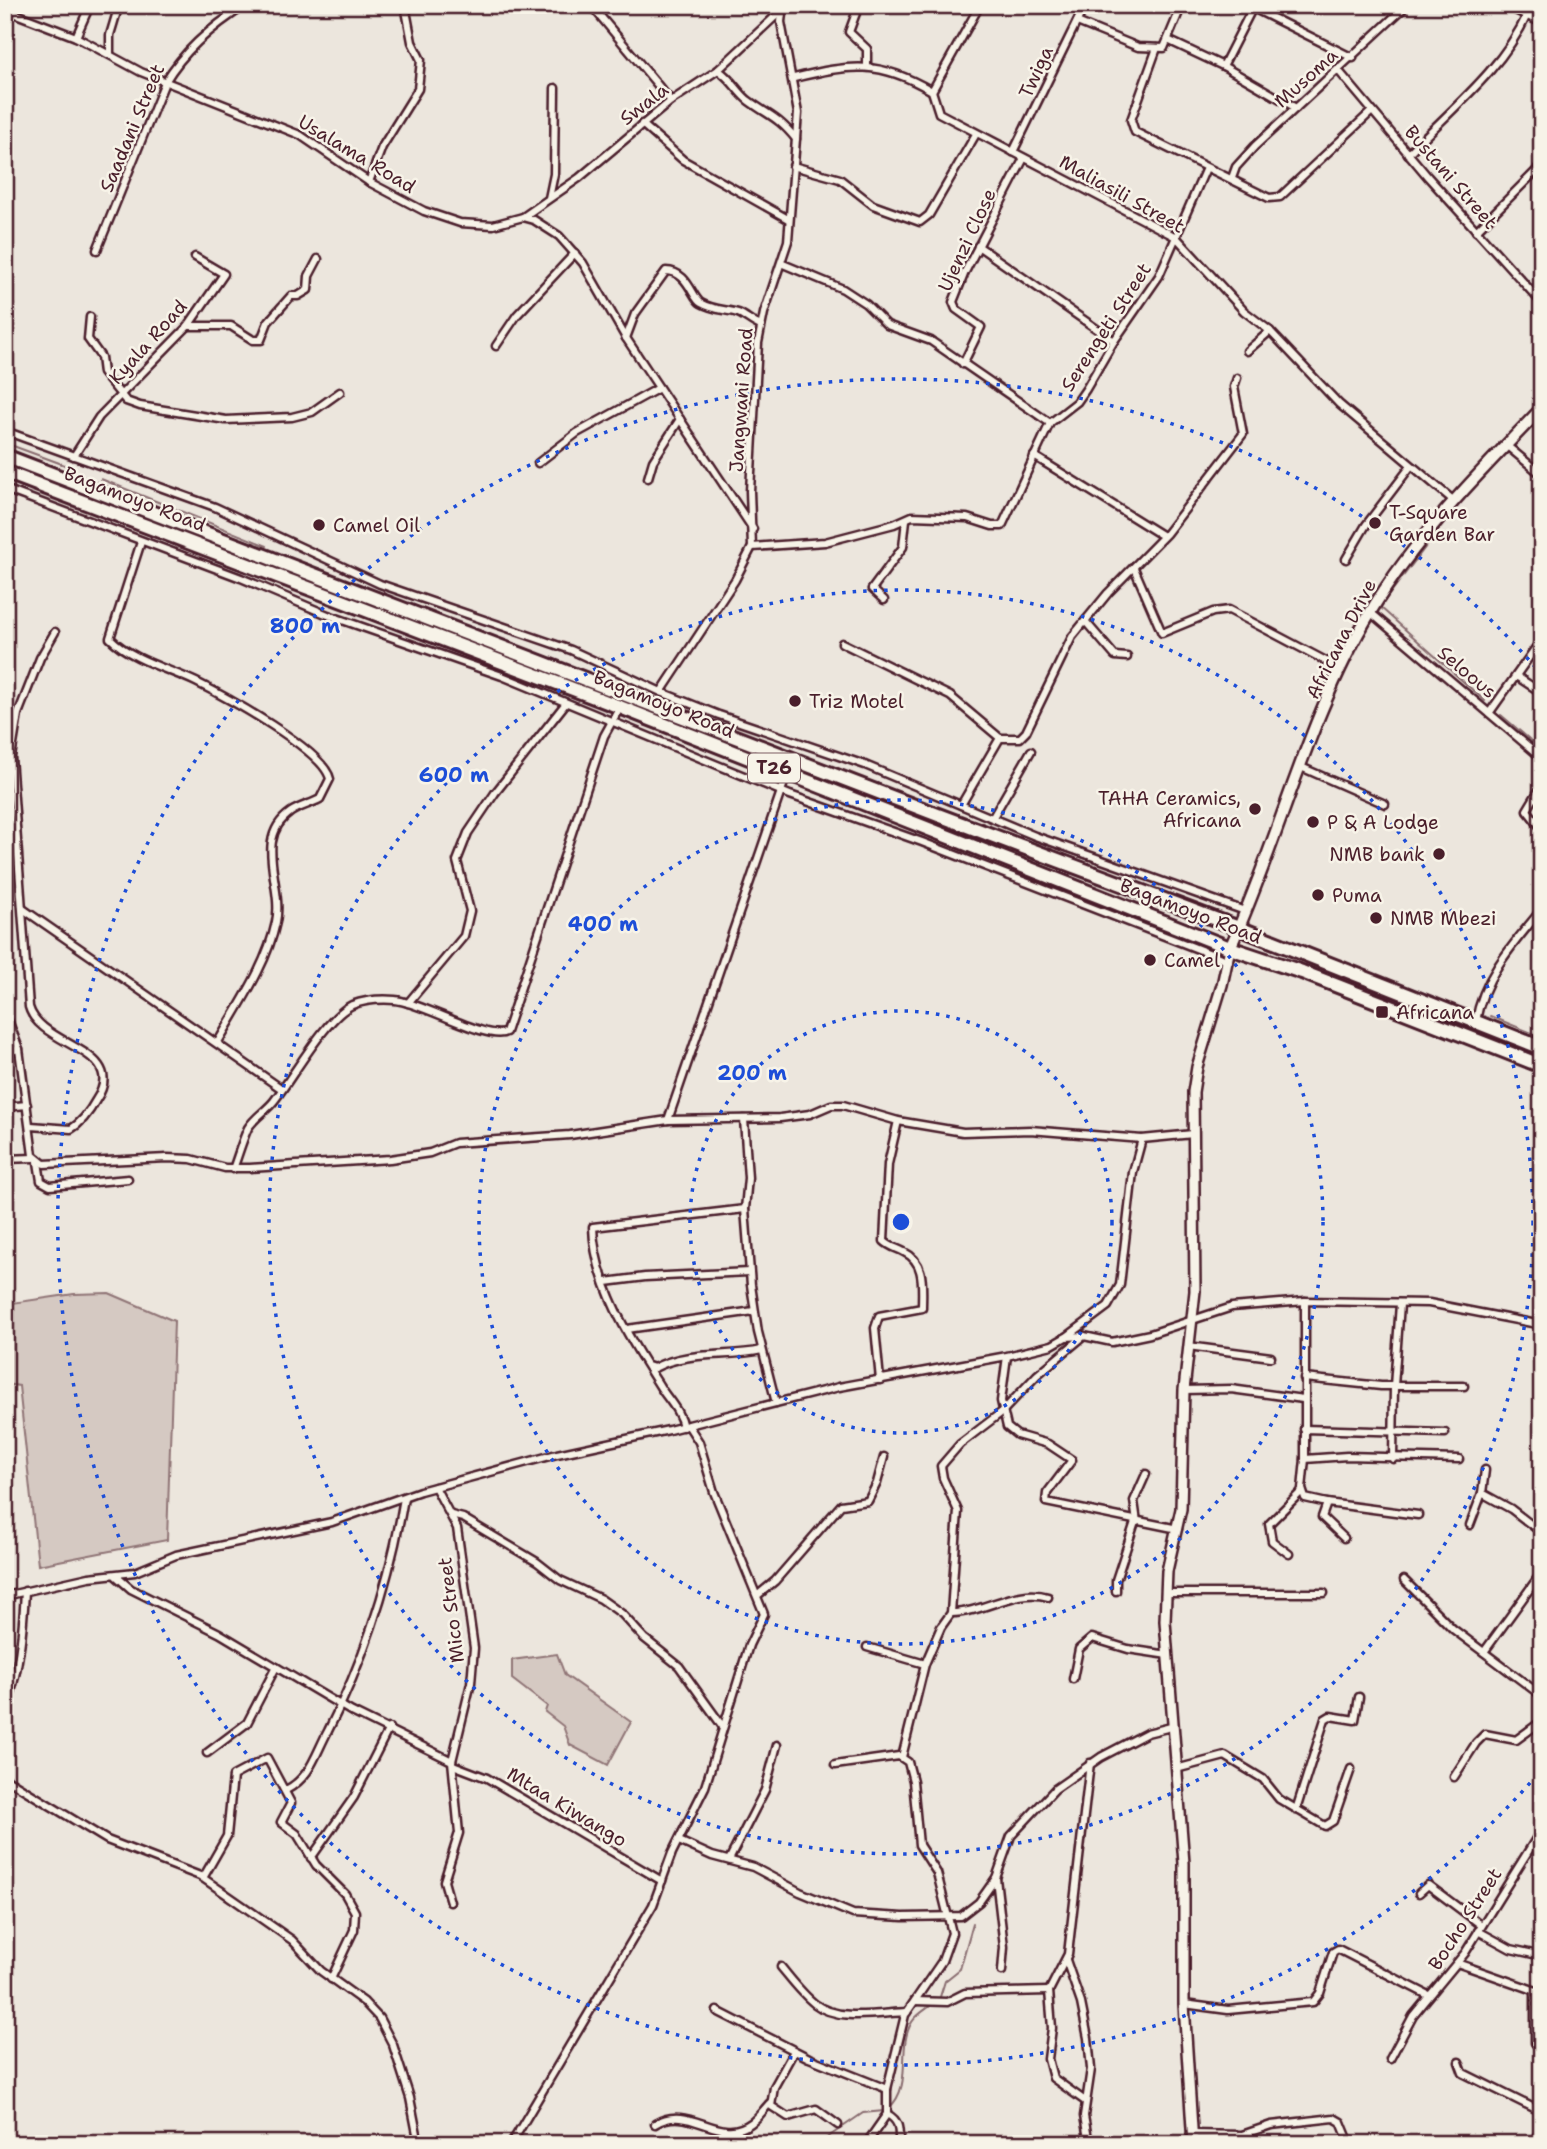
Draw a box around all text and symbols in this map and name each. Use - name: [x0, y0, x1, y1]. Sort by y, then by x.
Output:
- street label: Twiga: [1013, 42, 1059, 102]
- street label: Musoma: [1269, 43, 1343, 113]
- street label: Saadani Street: [94, 60, 170, 196]
- street label: Swala: [615, 77, 674, 131]
- street label: Usalama Road: [294, 109, 420, 199]
- street label: Bustani Street: [1399, 120, 1503, 234]
- street label: Maliasili Street: [1055, 149, 1189, 239]
- street label: Ujenzi Close: [932, 184, 1002, 296]
- street label: Serengeti Street: [1055, 258, 1157, 396]
- street label: Kyala Road: [103, 294, 193, 390]
- street label: Jangwani Road: [723, 327, 759, 473]
- street label: Bagamoyo Road: [60, 460, 210, 538]
- place label: T-Square Garden Bar: [1389, 500, 1495, 547]
- place label: Camel Oil: [333, 513, 420, 538]
- marker: T-Square Garden Bar: [1367, 515, 1383, 531]
- marker: Camel Oil: [311, 517, 327, 533]
- street label: Africana Drive: [1300, 575, 1382, 703]
- text: 800 m: [270, 612, 340, 640]
- street label: Seloous: [1432, 640, 1502, 704]
- street label: Bagamoyo Road: [590, 664, 738, 744]
- place label: Triz Motel: [809, 689, 904, 714]
- marker: Triz Motel: [787, 693, 803, 709]
- road number: T26: [748, 754, 800, 782]
- text: 600 m: [419, 761, 489, 789]
- place label: TAHA Ceramics, Africana: [1098, 786, 1241, 833]
- marker: TAHA Ceramics, Africana: [1247, 801, 1263, 817]
- place label: P & A Lodge: [1327, 810, 1439, 835]
- marker: P & A Lodge: [1305, 814, 1321, 830]
- place label: NMB bank: [1329, 842, 1425, 867]
- marker: NMB bank: [1431, 846, 1447, 862]
- street label: Bagamoyo Road: [1116, 872, 1266, 950]
- place label: Puma: [1332, 883, 1382, 908]
- marker: Puma: [1310, 887, 1326, 903]
- place label: NMB Mbezi: [1390, 906, 1496, 931]
- text: 400 m: [568, 910, 638, 938]
- marker: NMB Mbezi: [1368, 910, 1384, 926]
- place label: Camel: [1164, 948, 1220, 973]
- marker: Camel: [1142, 952, 1158, 968]
- place label: Africana: [1396, 1000, 1474, 1025]
- marker: Africana: [1374, 1004, 1390, 1020]
- text: 200 m: [717, 1059, 787, 1087]
- centre of rings: [889, 1210, 913, 1234]
- street label: Mico Street: [432, 1556, 470, 1664]
- street label: Mtaa Kiwango: [502, 1761, 632, 1853]
- street label: Bocho Street: [1423, 1863, 1507, 1975]

